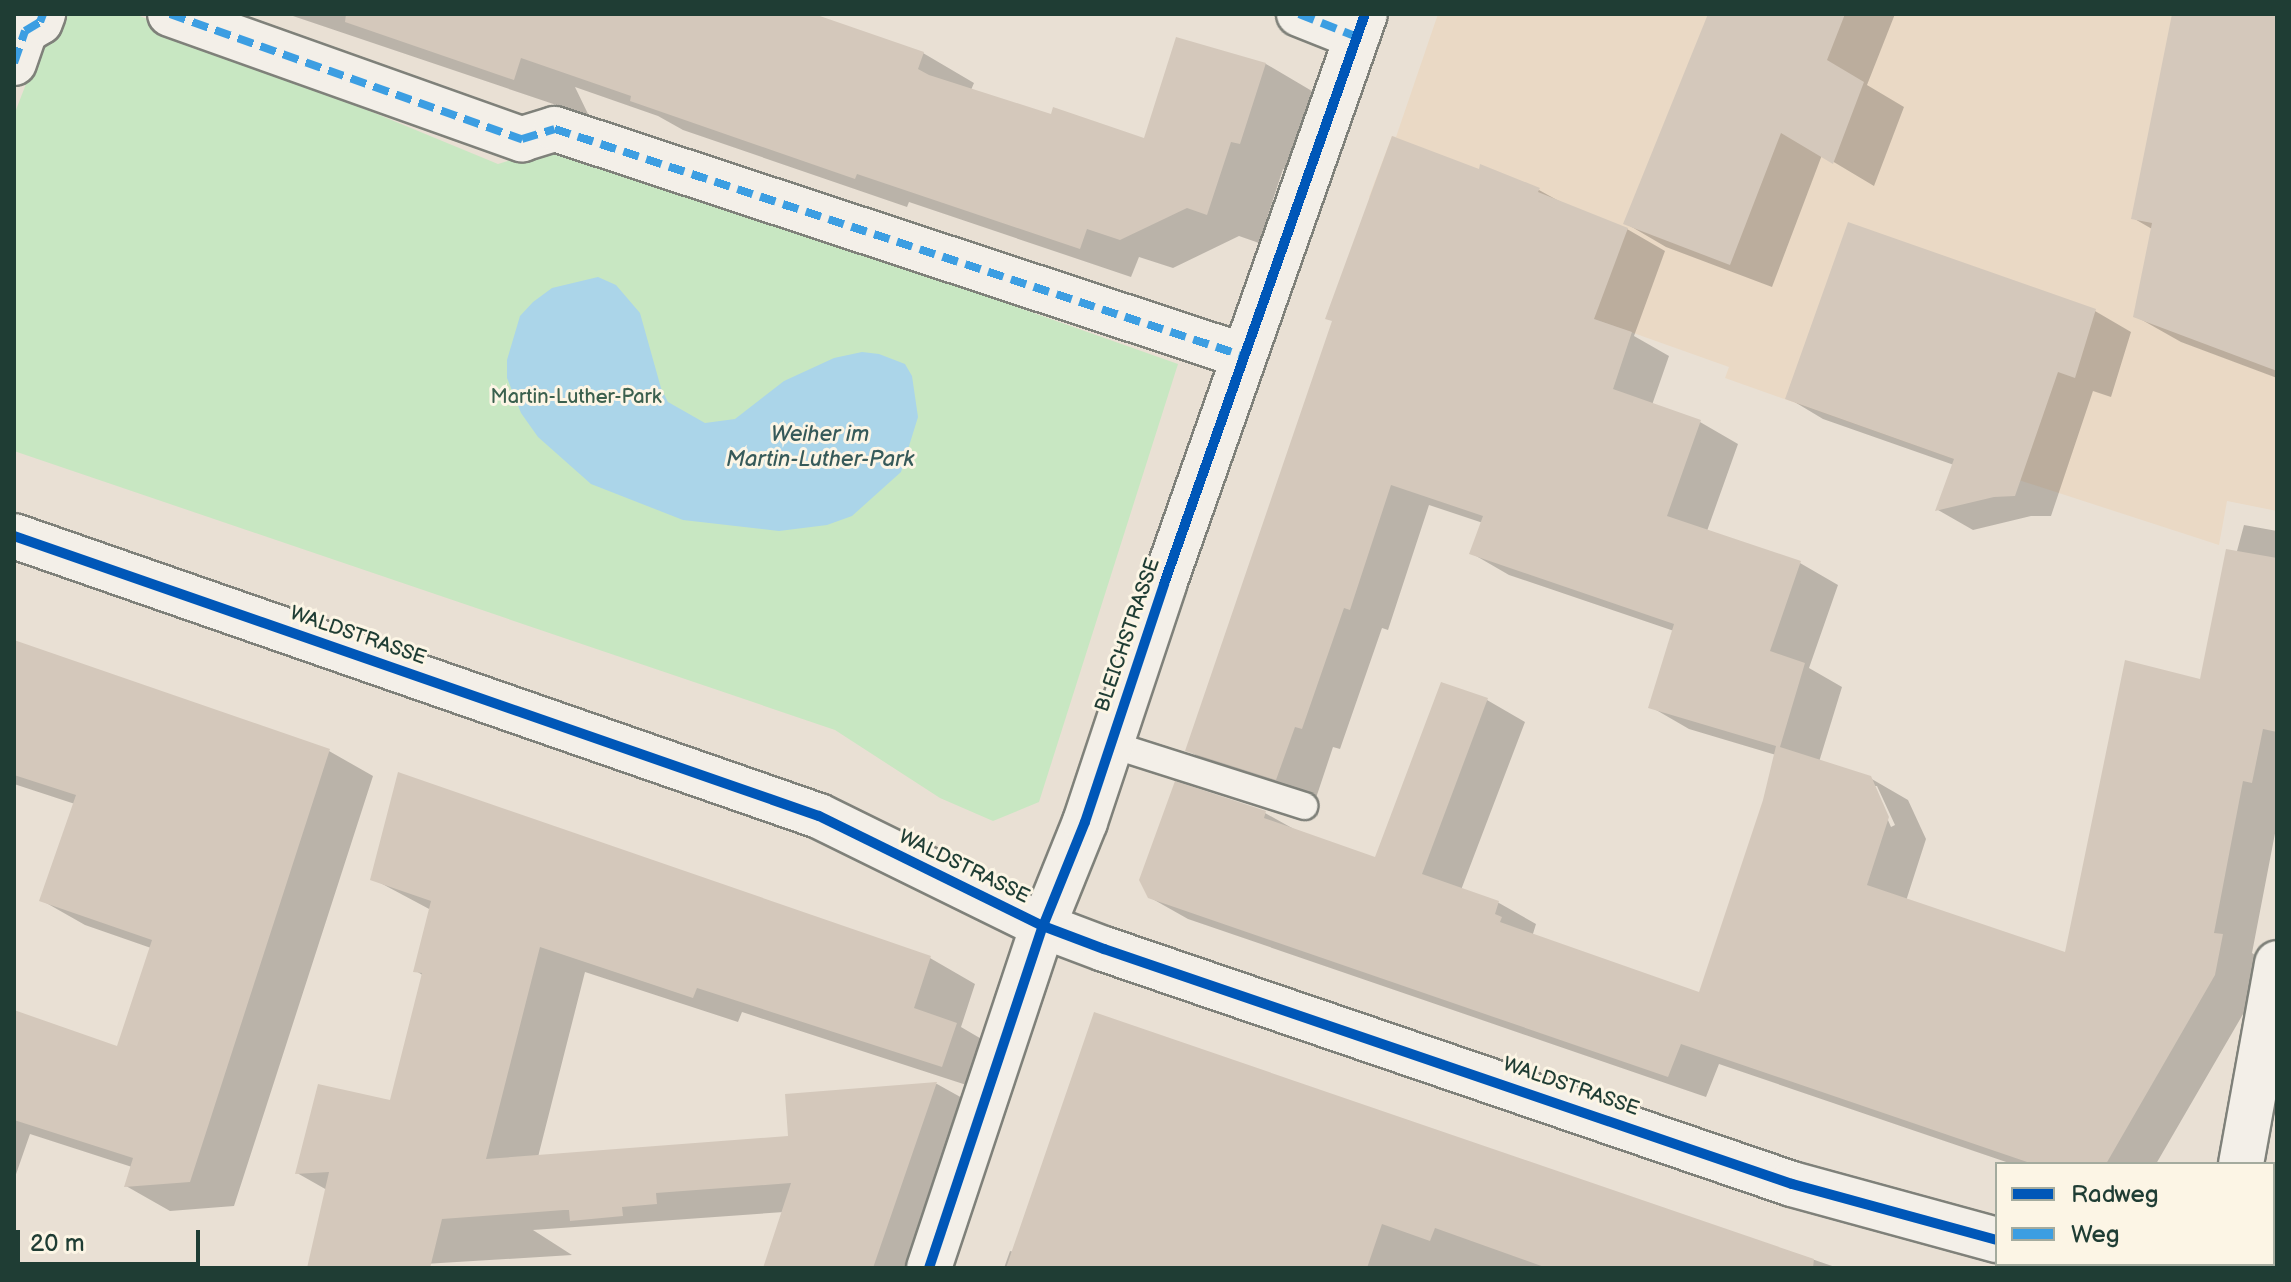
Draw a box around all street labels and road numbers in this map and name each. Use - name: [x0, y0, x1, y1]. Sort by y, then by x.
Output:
- street label: BLEICHSTRASSE: [1090, 555, 1166, 715]
- street label: WALDSTRASSE: [287, 601, 429, 671]
- street label: WALDSTRASSE: [895, 825, 1033, 909]
- street label: WALDSTRASSE: [1500, 1052, 1642, 1122]

